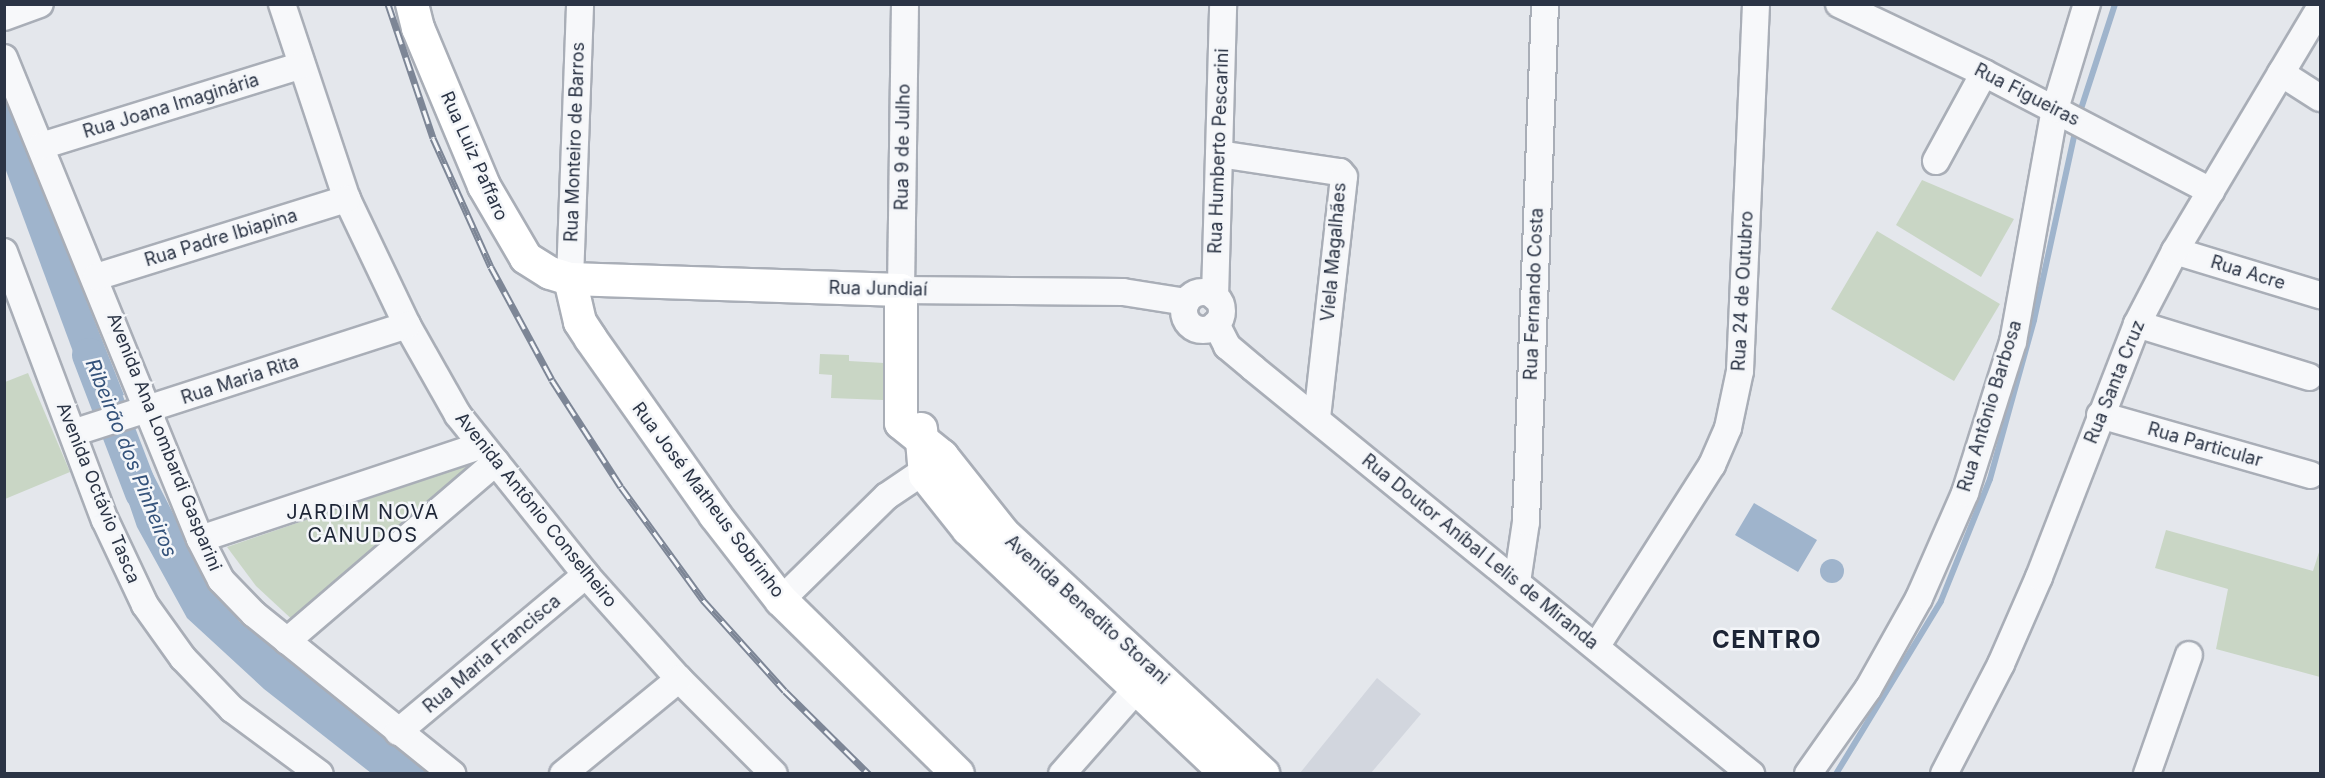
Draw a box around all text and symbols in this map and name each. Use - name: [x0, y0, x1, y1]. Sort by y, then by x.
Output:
- street label: Rua Monteiro de Barros: [561, 42, 589, 242]
- street label: Rua Humberto Pescarini: [1205, 48, 1233, 254]
- street label: Rua Figueiras: [1971, 59, 2083, 131]
- street label: Rua Joana Imaginária: [80, 69, 262, 143]
- street label: Rua 9 de Julho: [891, 83, 915, 211]
- street label: Rua Luiz Paffaro: [436, 88, 512, 224]
- street label: Viela Magalhães: [1317, 182, 1351, 322]
- street label: Rua Padre Ibiapina: [142, 205, 300, 271]
- street label: Rua Fernando Costa: [1520, 207, 1548, 381]
- street label: Rua 24 de Outubro: [1728, 210, 1758, 372]
- street label: Rua Acre: [2208, 251, 2288, 295]
- street label: Rua Jundiaí: [828, 277, 928, 301]
- street label: Avenida Ana Lombardi Gasparini: [102, 310, 226, 574]
- street label: Rua Santa Cruz: [2080, 317, 2150, 447]
- street label: Rua Antônio Barbosa: [1954, 318, 2026, 494]
- street label: Rua Maria Rita: [178, 351, 302, 409]
- water label: Ribeirão dos Pinheiros: [80, 355, 182, 561]
- street label: Rua José Matheus Sobrinho: [627, 398, 789, 602]
- street label: Avenida Octávio Tasca: [52, 399, 144, 587]
- street label: Avenida Antônio Conselheiro: [451, 408, 621, 612]
- street label: Rua Particular: [2145, 418, 2265, 472]
- street label: Rua Doutor Aníbal Lelis de Miranda: [1357, 450, 1603, 654]
- district label: JARDIM NOVA CANUDOS: [286, 501, 440, 548]
- street label: Avenida Benedito Storani: [1001, 531, 1173, 689]
- street label: Rua Maria Francisca: [419, 590, 565, 718]
- district label: CENTRO: [1712, 626, 1822, 654]

